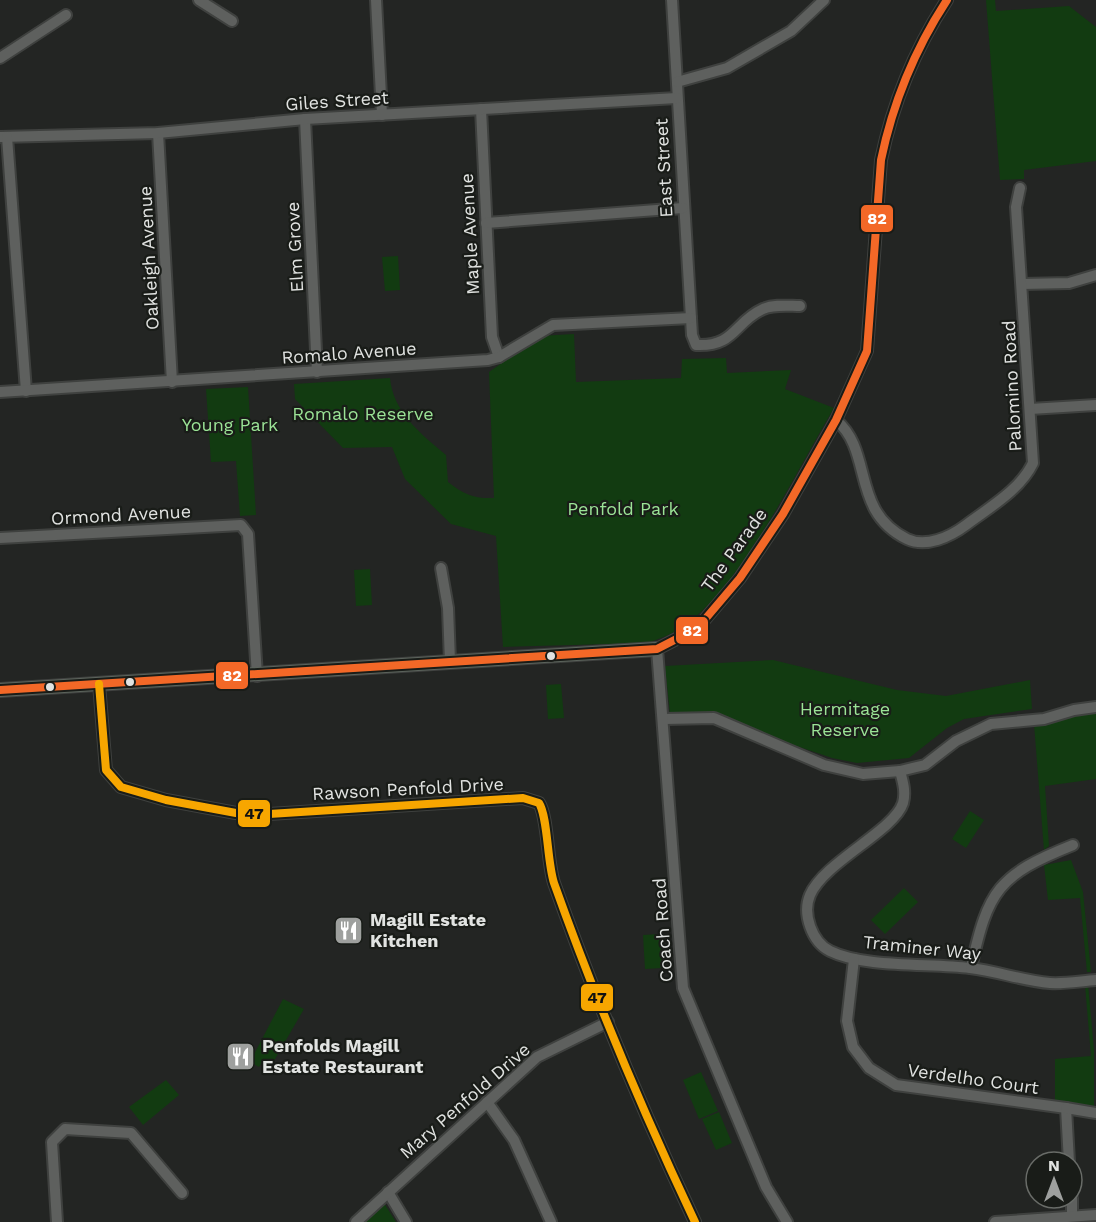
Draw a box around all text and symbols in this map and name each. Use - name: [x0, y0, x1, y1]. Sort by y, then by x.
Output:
- street label: Giles Street: [285, 86, 390, 115]
- street label: East Street: [650, 118, 677, 218]
- street label: Maple Avenue: [456, 173, 483, 295]
- street label: Oakleigh Avenue: [134, 185, 163, 331]
- street label: Elm Grove: [282, 201, 307, 293]
- line badge: 82: [860, 204, 894, 233]
- text: 82: [867, 209, 887, 228]
- street label: Palomino Road: [998, 320, 1025, 452]
- street label: Romalo Avenue: [281, 337, 417, 368]
- park label: Romalo Reserve: [292, 403, 434, 424]
- park label: Young Park: [182, 414, 278, 435]
- park label: Penfold Park: [567, 498, 679, 519]
- street label: Ormond Avenue: [50, 500, 192, 529]
- street label: The Parade: [696, 504, 771, 596]
- line badge: 82: [675, 616, 709, 645]
- text: 82: [682, 621, 702, 640]
- unlabelled marker: [545, 650, 557, 662]
- line badge: 82: [215, 661, 249, 690]
- text: 82: [222, 666, 242, 685]
- unlabelled marker: [124, 676, 136, 688]
- unlabelled marker: [44, 681, 56, 693]
- park label: Hermitage Reserve: [800, 698, 890, 740]
- street label: Rawson Penfold Drive: [312, 773, 504, 804]
- line badge: 47: [237, 799, 271, 828]
- text: 47: [244, 804, 264, 823]
- street label: Coach Road: [648, 877, 677, 983]
- place label: Magill Estate Kitchen: [370, 909, 486, 951]
- restaurant icon: Magill Estate Kitchen: [333, 914, 365, 946]
- street label: Traminer Way: [862, 931, 983, 964]
- line badge: 47: [580, 983, 614, 1012]
- text: 47: [587, 988, 607, 1007]
- place label: Penfolds Magill Estate Restaurant: [262, 1035, 424, 1077]
- street label: Mary Penfold Drive: [395, 1038, 534, 1163]
- restaurant icon: Penfolds Magill Estate Restaurant: [225, 1040, 257, 1072]
- street label: Verdelho Court: [906, 1059, 1040, 1098]
- north arrow: [1024, 1150, 1084, 1210]
- text: N: [1048, 1156, 1060, 1175]

